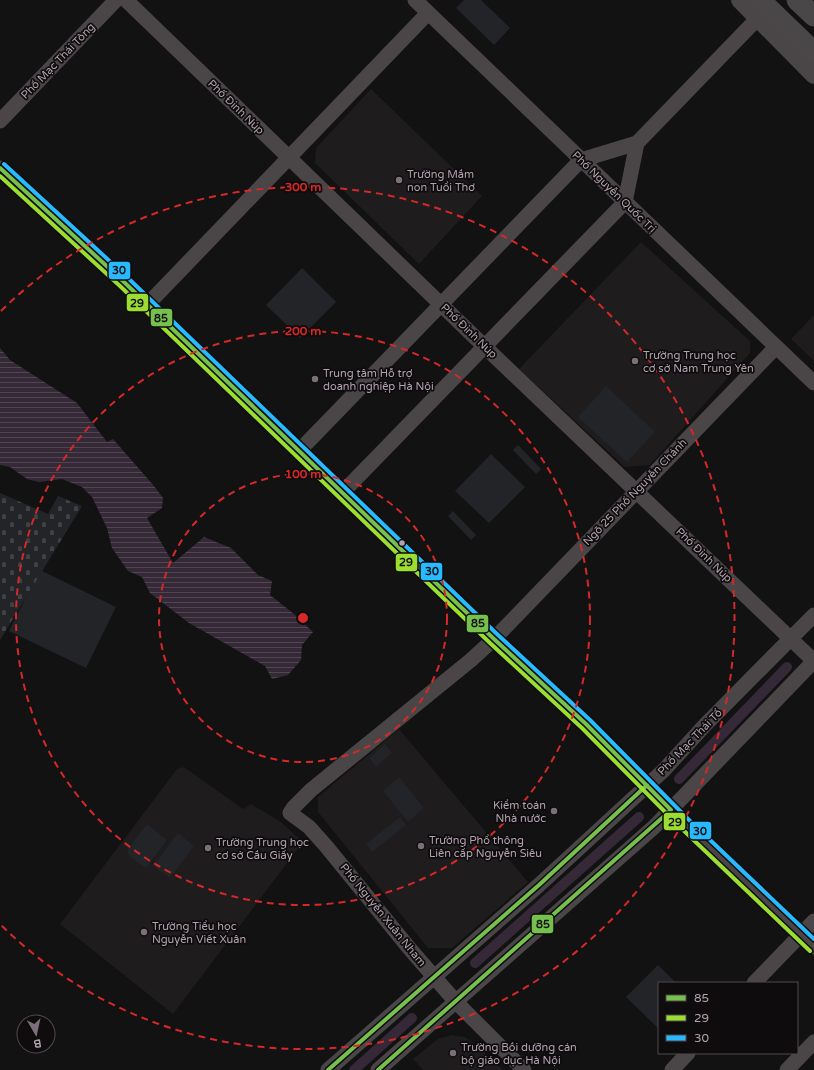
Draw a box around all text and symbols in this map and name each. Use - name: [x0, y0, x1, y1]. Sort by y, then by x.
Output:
- street label: Phố Mạc Thái Tông: [18, 20, 98, 102]
- street label: Phố Đinh Núp: [205, 77, 267, 137]
- street label: Phố Nguyễn Quốc Trị: [569, 149, 659, 235]
- place label: Trường Mầm non Tuổi Thơ: [407, 168, 475, 194]
- marker: Trường Mầm non Tuổi Thơ: [394, 175, 404, 185]
- text: 300 m: [285, 180, 321, 194]
- line badge: 30: [108, 261, 131, 280]
- text: 30: [112, 264, 126, 277]
- line badge: 29: [126, 293, 149, 312]
- text: 29: [130, 297, 144, 310]
- street label: Phố Đinh Núp: [438, 301, 500, 361]
- line badge: 85: [150, 308, 173, 327]
- text: 85: [154, 312, 168, 325]
- text: 200 m: [285, 324, 321, 338]
- place label: Trường Trung học cơ sở Nam Trung Yên: [643, 349, 754, 375]
- marker: Trường Trung học cơ sở Nam Trung Yên: [630, 356, 640, 366]
- place label: Trung tâm Hỗ trợ doanh nghiệp Hà Nội: [323, 367, 434, 393]
- marker: Trung tâm Hỗ trợ doanh nghiệp Hà Nội: [310, 374, 320, 384]
- street label: Ngõ 25 Phố Nguyễn Chánh: [581, 436, 689, 548]
- text: 100 m: [285, 467, 321, 481]
- street label: Phố Đinh Núp: [673, 525, 735, 585]
- unlabelled marker: [397, 538, 407, 548]
- line badge: 29: [395, 553, 418, 572]
- text: 29: [399, 556, 413, 569]
- line badge: 30: [420, 562, 443, 581]
- text: 30: [425, 565, 439, 578]
- centre of rings: [296, 611, 310, 625]
- line badge: 85: [466, 614, 489, 633]
- text: 85: [471, 617, 485, 630]
- street label: Phố Mạc Thái Tổ: [655, 706, 725, 778]
- place label: Kiểm toán Nhà nước: [493, 799, 546, 825]
- marker: Kiểm toán Nhà nước: [549, 806, 559, 816]
- line badge: 29: [663, 812, 686, 831]
- text: 29: [668, 816, 682, 829]
- line badge: 30: [689, 821, 712, 840]
- text: 30: [693, 825, 707, 838]
- place label: Trường Phổ thông Liên cấp Nguyễn Siêu: [429, 834, 542, 860]
- place label: Trường Trung học cơ sở Cầu Giấy: [216, 836, 309, 862]
- marker: Trường Phổ thông Liên cấp Nguyễn Siêu: [416, 841, 426, 851]
- marker: Trường Trung học cơ sở Cầu Giấy: [203, 843, 213, 853]
- street label: Phố Nguyễn Xuân Nham: [337, 861, 429, 969]
- line badge: 85: [531, 914, 554, 934]
- text: 85: [536, 918, 550, 931]
- place label: Trường Tiểu học Nguyễn Viết Xuân: [152, 920, 246, 946]
- marker: Trường Tiểu học Nguyễn Viết Xuân: [139, 927, 149, 937]
- legend: [658, 982, 798, 1054]
- text: 85: [694, 991, 709, 1005]
- text: 29: [694, 1011, 709, 1025]
- north arrow: [16, 1014, 56, 1054]
- text: 30: [694, 1031, 710, 1045]
- text: B: [32, 1036, 42, 1050]
- place label: Trường Bồi dưỡng cán bộ giáo dục Hà Nội: [461, 1041, 577, 1067]
- marker: Trường Bồi dưỡng cán bộ giáo dục Hà Nội: [448, 1048, 458, 1058]

